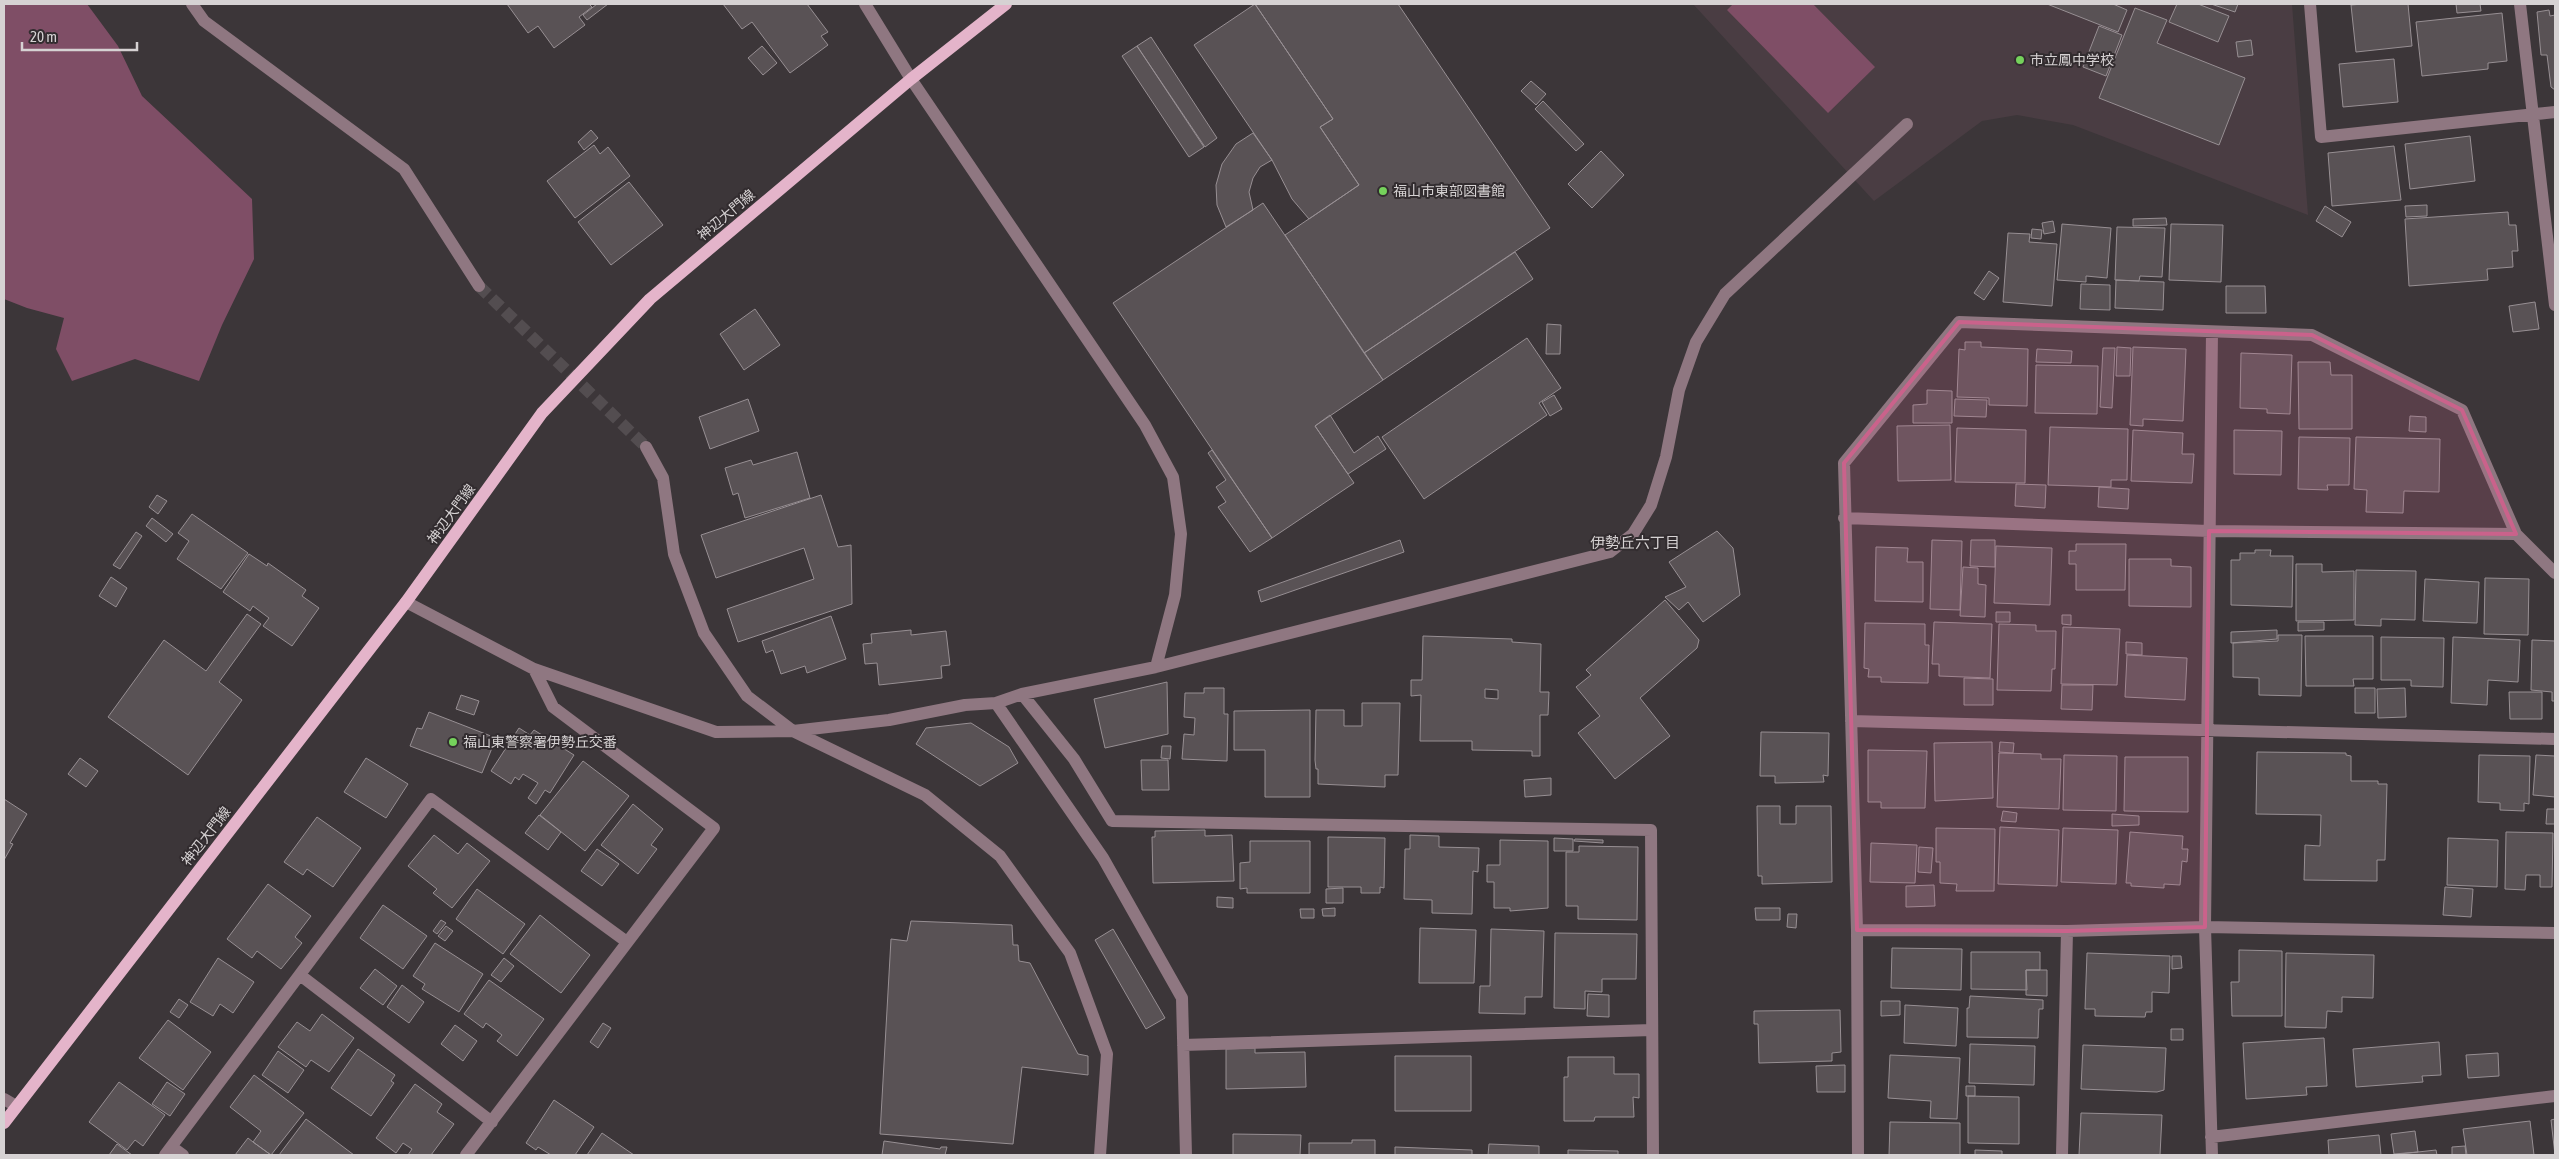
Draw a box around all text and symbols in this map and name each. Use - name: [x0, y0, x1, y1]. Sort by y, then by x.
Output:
- scale bar: [22, 20, 138, 52]
- text: 20 m: [30, 28, 57, 45]
- place label: 市立鳳中学校: [2030, 52, 2114, 68]
- marker: 市立鳳中学校: [2014, 54, 2026, 66]
- place label: 福山市東部図書館: [1393, 183, 1505, 199]
- marker: 福山市東部図書館: [1377, 185, 1389, 197]
- street label: 神辺大門線: [694, 186, 758, 244]
- street label: 神辺大門線: [424, 481, 478, 547]
- district label: 伊勢丘六丁目: [1590, 534, 1680, 551]
- place label: 福山東警察署伊勢丘交番: [463, 734, 617, 750]
- marker: 福山東警察署伊勢丘交番: [447, 736, 459, 748]
- street label: 神辺大門線: [178, 803, 234, 869]

